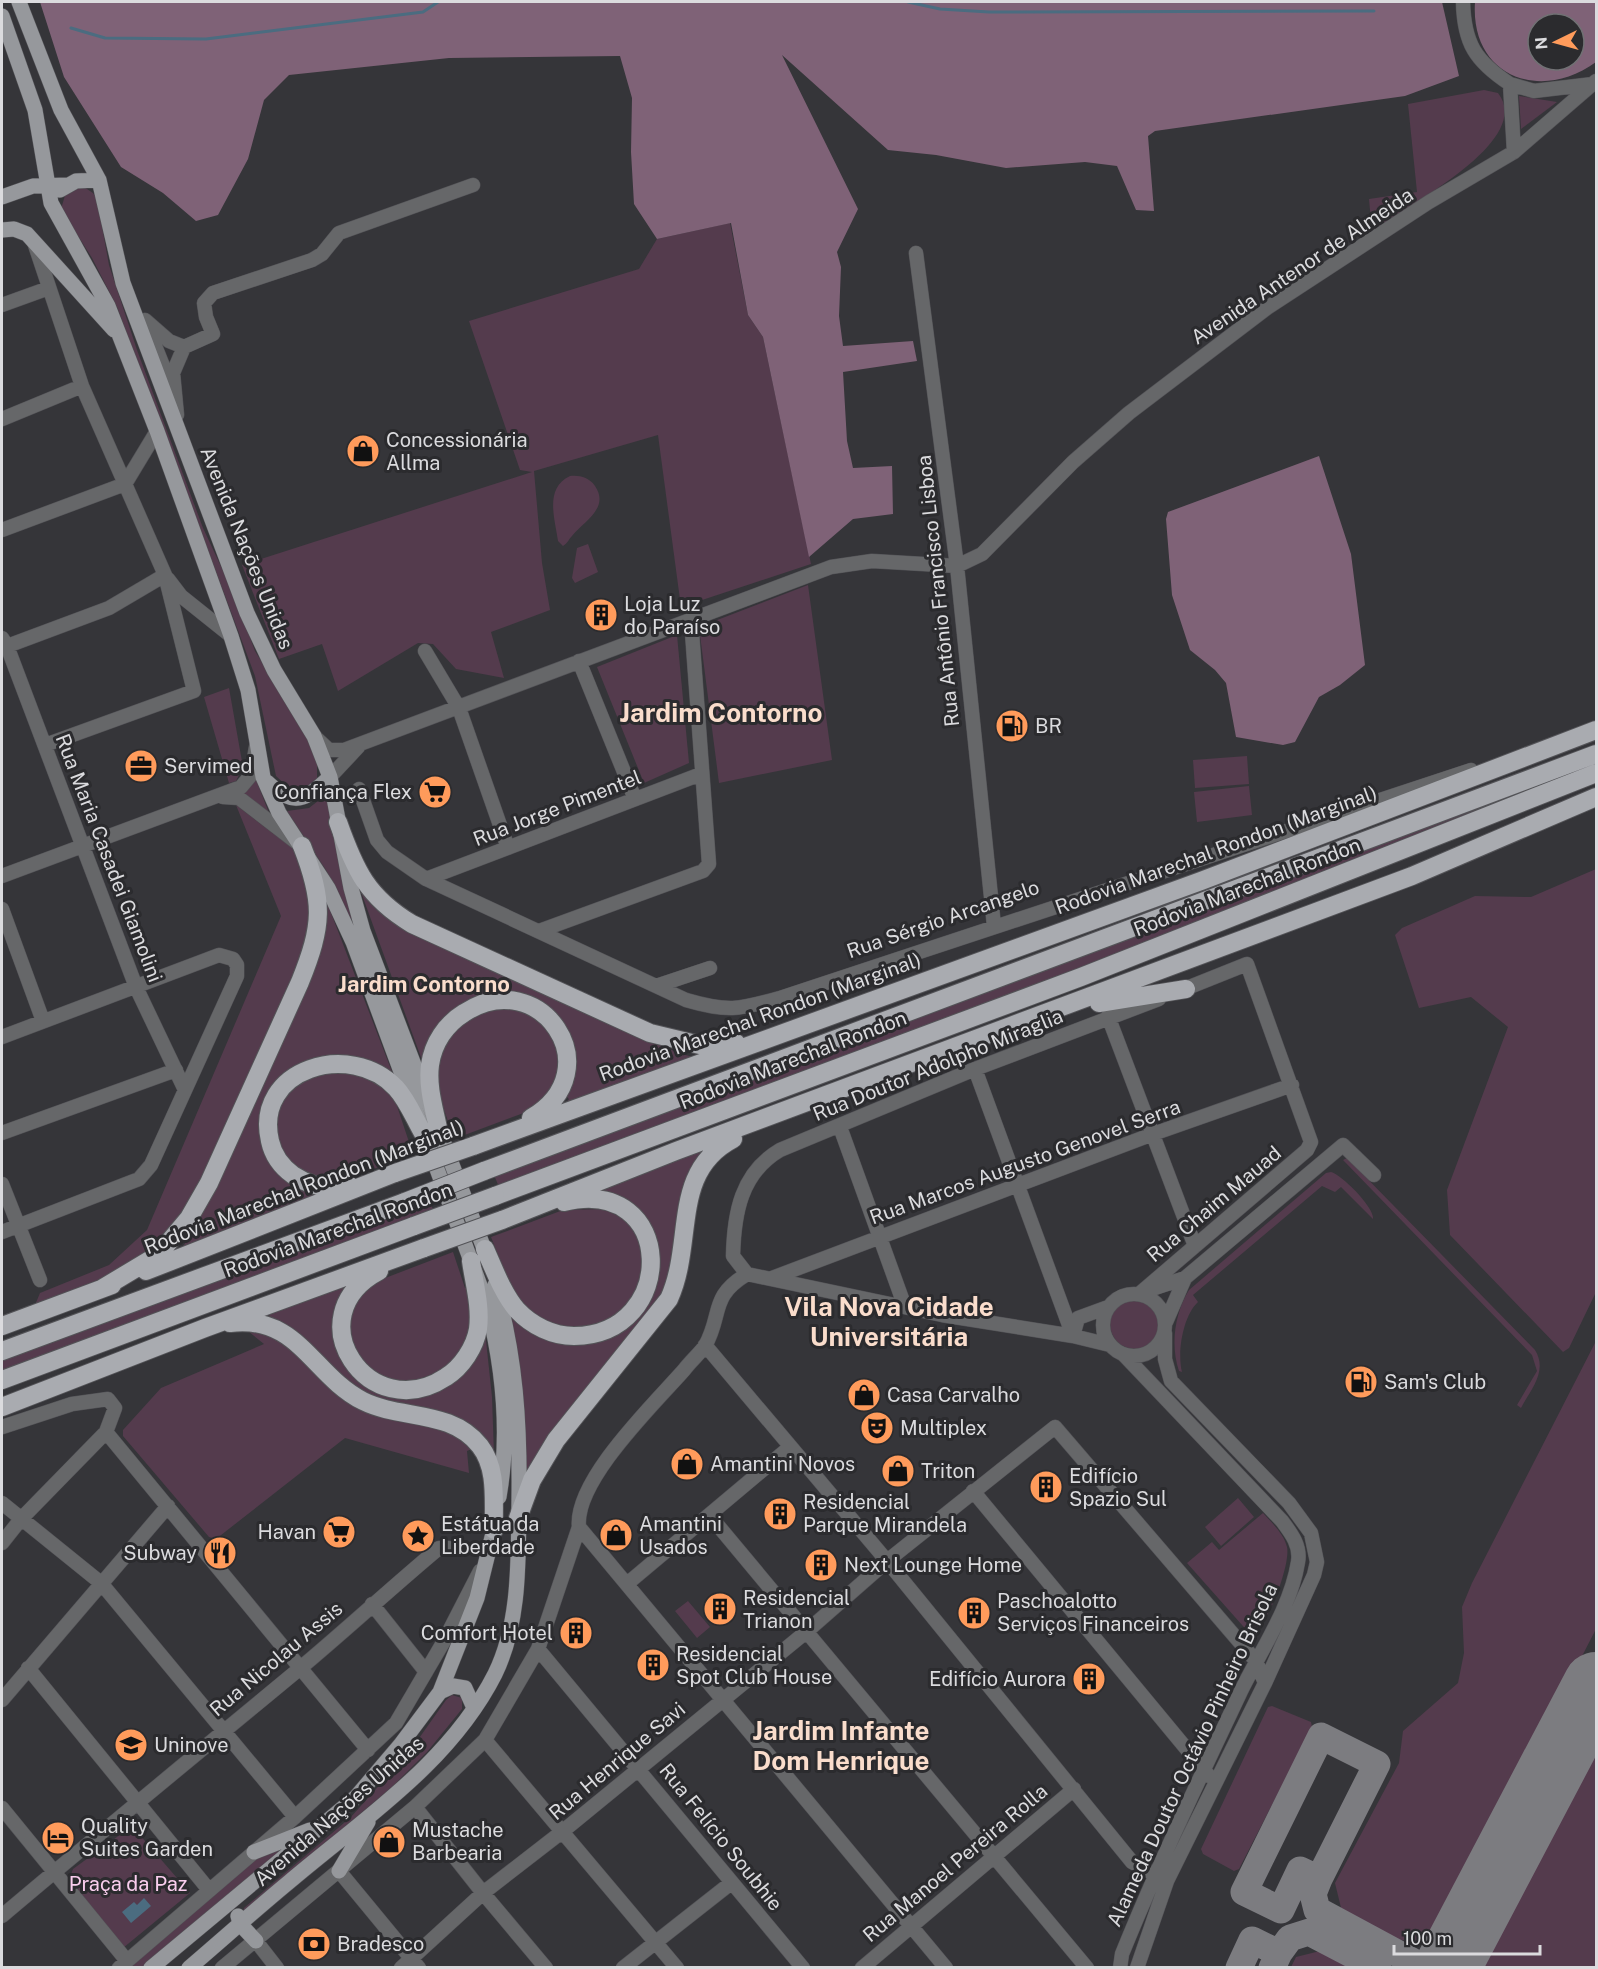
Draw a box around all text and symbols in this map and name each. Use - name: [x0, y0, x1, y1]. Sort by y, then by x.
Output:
- north arrow: [1526, 12, 1586, 72]
- text: N: [1532, 36, 1552, 50]
- street label: Avenida Antenor de Almeida: [1186, 183, 1418, 349]
- place label: Concessionária Allma: [386, 428, 528, 475]
- shop icon: Concessionária Allma: [345, 433, 381, 469]
- street label: Avenida Nações Unidas: [195, 443, 299, 653]
- street label: Rua Antônio Francisco Lisboa: [912, 454, 964, 728]
- place label: Loja Luz do Paraíso: [624, 592, 720, 639]
- building icon: Loja Luz do Paraíso: [583, 597, 619, 633]
- district label: Jardim Contorno: [619, 697, 823, 728]
- fuel station icon: BR: [994, 708, 1030, 744]
- place label: BR: [1035, 714, 1062, 738]
- street label: Rua Maria Casadei Giamolini: [50, 730, 168, 986]
- office icon: Servimed: [123, 748, 159, 784]
- place label: Servimed: [164, 754, 253, 778]
- street label: Rua Jorge Pimentel: [470, 765, 644, 851]
- supermarket icon: Confiança Flex: [417, 774, 453, 810]
- place label: Confiança Flex: [274, 780, 412, 804]
- street label: Rodovia Marechal Rondon (Marginal): [1052, 780, 1380, 920]
- street label: Rodovia Marechal Rondon: [1130, 833, 1364, 941]
- street label: Rua Sérgio Arcangelo: [844, 875, 1042, 963]
- street label: Rodovia Marechal Rondon (Marginal): [596, 947, 924, 1087]
- district label: Jardim Contorno: [338, 971, 510, 997]
- street label: Rua Doutor Adolpho Miraglia: [809, 1004, 1067, 1126]
- street label: Rodovia Marechal Rondon: [676, 1006, 910, 1114]
- street label: Rua Marcos Augusto Genovel Serra: [866, 1094, 1184, 1230]
- street label: Rodovia Marechal Rondon (Marginal): [141, 1115, 467, 1259]
- street label: Rua Chaim Mauad: [1142, 1141, 1286, 1267]
- street label: Rodovia Marechal Rondon: [221, 1177, 455, 1283]
- district label: Vila Nova Cidade Universitária: [784, 1291, 994, 1352]
- fuel station icon: Sam's Club: [1343, 1364, 1379, 1400]
- place label: Sam's Club: [1384, 1370, 1486, 1394]
- shop icon: Casa Carvalho: [846, 1377, 882, 1413]
- place label: Casa Carvalho: [887, 1383, 1020, 1407]
- theatre icon: Multiplex: [859, 1410, 895, 1446]
- place label: Multiplex: [900, 1416, 987, 1440]
- shop icon: Amantini Novos: [669, 1446, 705, 1482]
- place label: Amantini Novos: [710, 1452, 855, 1476]
- shop icon: Triton: [880, 1453, 916, 1489]
- place label: Triton: [921, 1459, 975, 1483]
- place label: Edifício Spazio Sul: [1069, 1464, 1167, 1511]
- building icon: Edifício Spazio Sul: [1028, 1469, 1064, 1505]
- place label: Residencial Parque Mirandela: [803, 1490, 967, 1537]
- building icon: Residencial Parque Mirandela: [762, 1496, 798, 1532]
- place label: Estátua da Liberdade: [441, 1512, 539, 1559]
- place label: Amantini Usados: [639, 1512, 722, 1559]
- supermarket icon: Havan: [321, 1514, 357, 1550]
- shop icon: Amantini Usados: [598, 1517, 634, 1553]
- place icon: Estátua da Liberdade: [400, 1518, 436, 1554]
- place label: Havan: [258, 1520, 316, 1544]
- restaurant icon: Subway: [202, 1535, 238, 1571]
- place label: Subway: [123, 1541, 197, 1565]
- building icon: Next Lounge Home: [803, 1547, 839, 1583]
- place label: Next Lounge Home: [844, 1553, 1022, 1577]
- street label: Alameda Doutor Octávio Pinheiro Brisola: [1102, 1580, 1282, 1930]
- place label: Residencial Trianon: [743, 1586, 850, 1633]
- place label: Paschoalotto Serviços Financeiros: [997, 1589, 1189, 1636]
- building icon: Residencial Trianon: [702, 1591, 738, 1627]
- building icon: Paschoalotto Serviços Financeiros: [956, 1595, 992, 1631]
- street label: Rua Nicolau Assis: [205, 1597, 347, 1721]
- building icon: Comfort Hotel: [558, 1615, 594, 1651]
- place label: Comfort Hotel: [421, 1621, 553, 1645]
- place label: Residencial Spot Club House: [676, 1642, 832, 1689]
- building icon: Residencial Spot Club House: [635, 1647, 671, 1683]
- building icon: Edifício Aurora: [1071, 1661, 1107, 1697]
- place label: Edifício Aurora: [929, 1667, 1066, 1691]
- street label: Rua Henrique Savi: [544, 1697, 690, 1825]
- district label: Jardim Infante Dom Henrique: [753, 1715, 929, 1776]
- school or university icon: Uninove: [113, 1727, 149, 1763]
- street label: Avenida Nações Unidas: [249, 1731, 429, 1891]
- place label: Uninove: [154, 1733, 229, 1757]
- street label: Rua Felício Soubhie: [654, 1759, 788, 1915]
- street label: Rua Manoel Pereira Rolla: [858, 1779, 1052, 1947]
- place label: Quality Suites Garden: [81, 1814, 213, 1861]
- place label: Mustache Barbearia: [412, 1818, 504, 1865]
- hotel icon: Quality Suites Garden: [40, 1820, 76, 1856]
- shop icon: Mustache Barbearia: [371, 1824, 407, 1860]
- park label: Praça da Paz: [69, 1872, 187, 1896]
- scale bar: [1394, 1918, 1540, 1956]
- bank icon: Bradesco: [296, 1926, 332, 1962]
- text: 100 m: [1403, 1928, 1452, 1949]
- place label: Bradesco: [337, 1932, 424, 1956]

